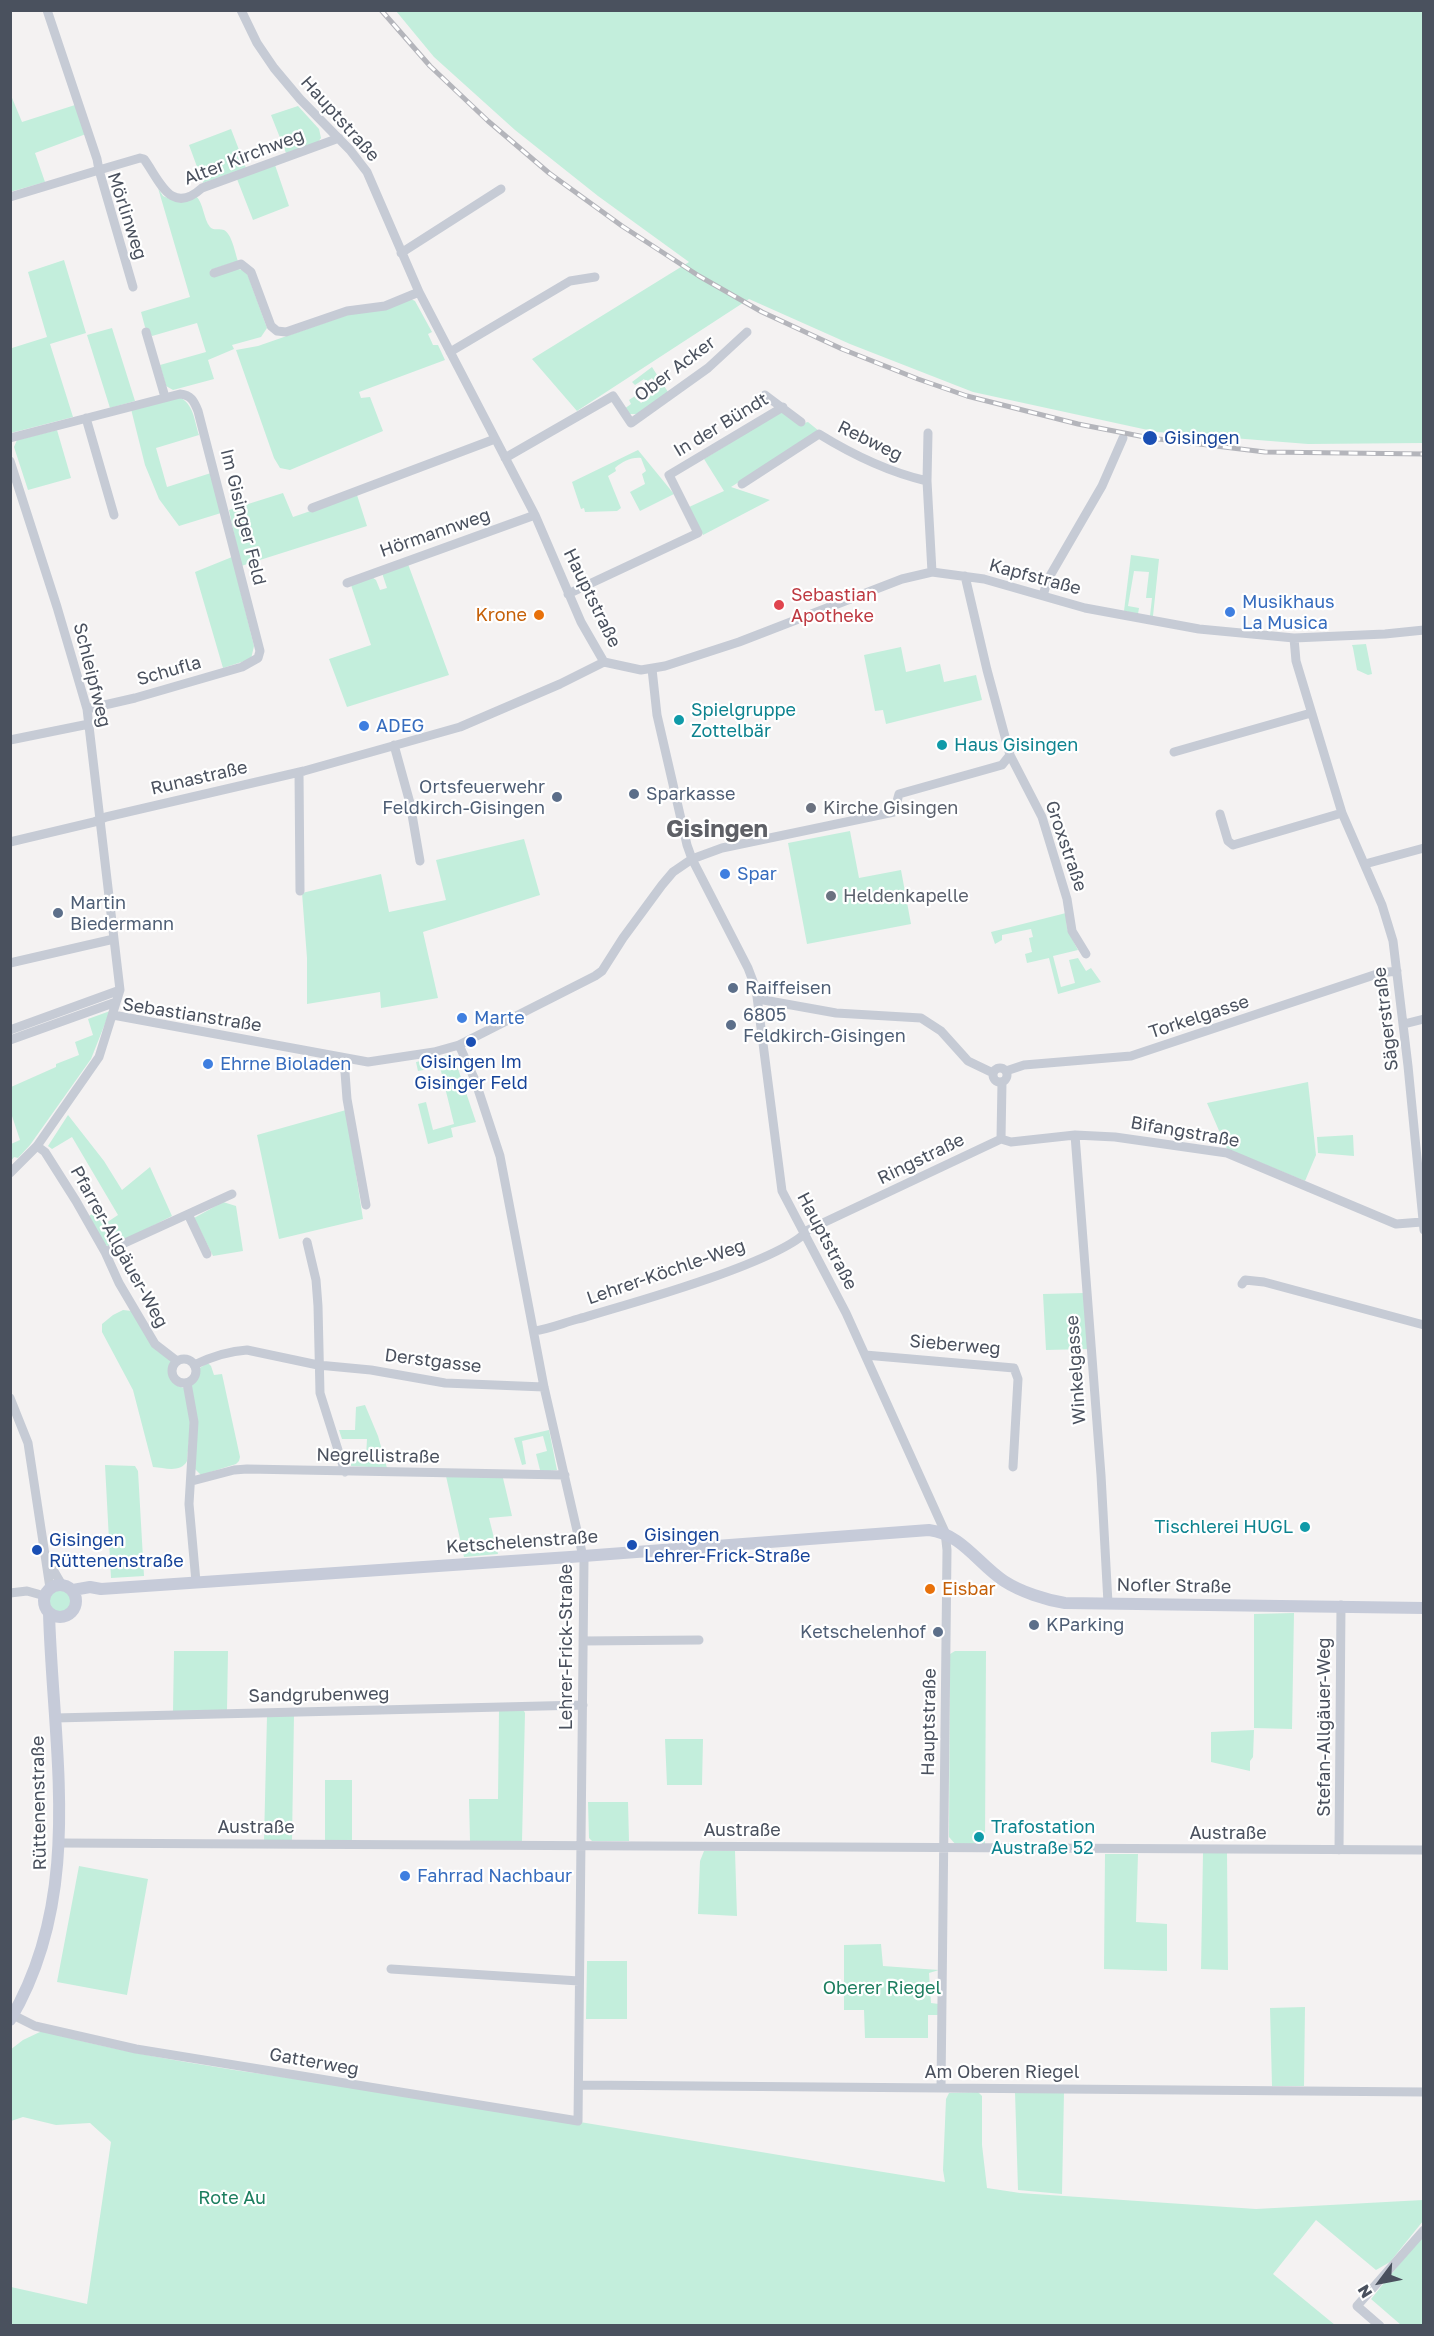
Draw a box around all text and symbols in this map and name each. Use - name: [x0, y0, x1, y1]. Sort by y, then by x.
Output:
- street label: Hauptstraße: [296, 72, 384, 166]
- street label: Alter Kirchweg: [181, 124, 307, 190]
- street label: Mörlinweg: [103, 170, 151, 262]
- street label: Ober Acker: [630, 332, 720, 406]
- street label: In der Bündt: [670, 388, 772, 462]
- street label: Rebweg: [834, 416, 906, 466]
- place label: Gisingen: [1164, 427, 1240, 449]
- marker: Gisingen: [1141, 429, 1159, 447]
- street label: Im Gisinger Feld: [216, 447, 270, 587]
- street label: Hörmannweg: [377, 504, 493, 562]
- street label: Hauptstraße: [559, 545, 625, 651]
- street label: Kapfstraße: [987, 554, 1083, 600]
- place label: Sebastian Apotheke: [791, 584, 877, 626]
- place label: Musikhaus La Musica: [1242, 591, 1335, 634]
- marker: Sebastian Apotheke: [772, 598, 786, 612]
- place label: Krone: [475, 604, 527, 626]
- marker: Musikhaus La Musica: [1223, 605, 1237, 619]
- marker: Krone: [532, 608, 546, 622]
- street label: Schleipfweg: [69, 620, 115, 730]
- street label: Schufla: [134, 652, 204, 690]
- place label: Spielgruppe Zottelbär: [691, 699, 796, 742]
- marker: Spielgruppe Zottelbär: [672, 713, 686, 727]
- place label: ADEG: [376, 715, 424, 737]
- marker: ADEG: [357, 719, 371, 733]
- place label: Haus Gisingen: [954, 734, 1078, 756]
- marker: Haus Gisingen: [935, 738, 949, 752]
- street label: Runastraße: [149, 756, 249, 800]
- place label: Ortsfeuerwehr Feldkirch-Gisingen: [382, 776, 545, 818]
- place label: Sparkasse: [646, 783, 735, 805]
- marker: Sparkasse: [627, 787, 641, 801]
- marker: Ortsfeuerwehr Feldkirch-Gisingen: [550, 790, 564, 804]
- place label: Kirche Gisingen: [823, 797, 958, 819]
- street label: Groxstraße: [1040, 798, 1092, 894]
- marker: Kirche Gisingen: [804, 801, 818, 815]
- district label: Gisingen: [666, 815, 768, 843]
- place label: Spar: [737, 863, 777, 885]
- marker: Spar: [718, 867, 732, 881]
- place label: Heldenkapelle: [843, 885, 969, 907]
- marker: Heldenkapelle: [824, 889, 838, 903]
- place label: Martin Biedermann: [70, 892, 174, 934]
- marker: Martin Biedermann: [51, 906, 65, 920]
- street label: Sägerstraße: [1369, 966, 1403, 1072]
- place label: Raiffeisen: [745, 977, 832, 999]
- marker: Raiffeisen: [726, 981, 740, 995]
- street label: Torkelgasse: [1146, 991, 1252, 1043]
- street label: Sebastianstraße: [121, 993, 263, 1037]
- place label: 6805 Feldkirch-Gisingen: [743, 1004, 906, 1046]
- place label: Marte: [474, 1007, 525, 1029]
- marker: Marte: [455, 1011, 469, 1025]
- marker: 6805 Feldkirch-Gisingen: [724, 1018, 738, 1032]
- marker: Gisingen Im Gisinger Feld: [464, 1035, 478, 1049]
- place label: Gisingen Im Gisinger Feld: [414, 1051, 528, 1094]
- place label: Ehrne Bioladen: [220, 1053, 351, 1075]
- marker: Ehrne Bioladen: [201, 1057, 215, 1071]
- street label: Bifangstraße: [1129, 1112, 1241, 1152]
- street label: Ringstraße: [874, 1129, 968, 1189]
- street label: Pfarrer-Allgäuer-Weg: [65, 1162, 173, 1332]
- street label: Hauptstraße: [792, 1188, 862, 1294]
- street label: Lehrer-Köchle-Weg: [584, 1235, 748, 1309]
- street label: Winkelgasse: [1061, 1314, 1091, 1426]
- street label: Sieberweg: [908, 1330, 1002, 1360]
- street label: Derstgasse: [383, 1344, 483, 1378]
- street label: Negrellistraße: [316, 1444, 440, 1468]
- place label: Tischlerei HUGL: [1154, 1516, 1293, 1538]
- marker: Tischlerei HUGL: [1298, 1520, 1312, 1534]
- place label: Gisingen Lehrer-Frick-Straße: [644, 1524, 811, 1567]
- street label: Ketschelenstraße: [445, 1526, 599, 1558]
- place label: Gisingen Rüttenenstraße: [49, 1529, 184, 1572]
- marker: Gisingen Lehrer-Frick-Straße: [625, 1538, 639, 1552]
- marker: Gisingen Rüttenenstraße: [30, 1543, 44, 1557]
- street label: Lehrer-Frick-Straße: [555, 1564, 577, 1730]
- street label: Nofler Straße: [1116, 1574, 1232, 1598]
- place label: Eisbar: [942, 1578, 996, 1600]
- marker: Eisbar: [923, 1582, 937, 1596]
- place label: KParking: [1046, 1614, 1124, 1636]
- marker: KParking: [1027, 1618, 1041, 1632]
- place label: Ketschelenhof: [800, 1621, 926, 1643]
- marker: Ketschelenhof: [931, 1625, 945, 1639]
- street label: Stefan-Allgäuer-Weg: [1313, 1637, 1335, 1817]
- street label: Hauptstraße: [917, 1668, 941, 1776]
- street label: Sandgrubenweg: [248, 1683, 390, 1707]
- street label: Rüttenenstraße: [27, 1736, 51, 1870]
- street label: Austraße: [217, 1816, 295, 1838]
- place label: Trafostation Austraße 52: [991, 1816, 1095, 1858]
- street label: Austraße: [703, 1819, 781, 1841]
- street label: Austraße: [1189, 1822, 1267, 1844]
- marker: Trafostation Austraße 52: [972, 1830, 986, 1844]
- place label: Fahrrad Nachbaur: [417, 1865, 572, 1887]
- marker: Fahrrad Nachbaur: [398, 1869, 412, 1883]
- park label: Oberer Riegel: [823, 1977, 941, 1999]
- street label: Gatterweg: [267, 2043, 361, 2081]
- street label: Am Oberen Riegel: [925, 2061, 1079, 2083]
- park label: Rote Au: [198, 2187, 266, 2209]
- north arrow: [1350, 2252, 1410, 2312]
- text: N: [1353, 2281, 1376, 2302]

